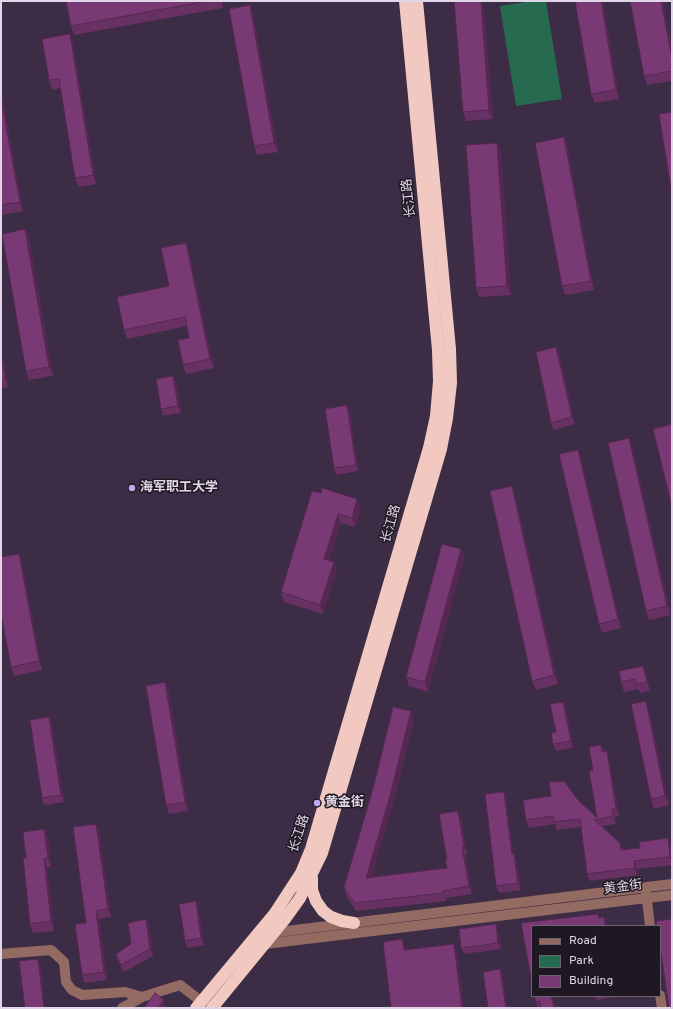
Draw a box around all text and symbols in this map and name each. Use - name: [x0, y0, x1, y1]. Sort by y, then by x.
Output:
- street label: 长江路: [400, 178, 420, 218]
- place label: 海军职工大学: [140, 480, 218, 496]
- marker: 海军职工大学: [127, 483, 137, 493]
- street label: 长江路: [379, 503, 405, 545]
- place label: 黄金街: [325, 795, 364, 811]
- marker: 黄金街: [312, 798, 322, 808]
- street label: 长江路: [287, 813, 313, 855]
- street label: 黄金街: [603, 878, 643, 898]
- legend: [531, 925, 661, 997]
- text: Road: [569, 933, 597, 949]
- text: Park: [569, 953, 594, 969]
- text: Building: [569, 973, 613, 989]

